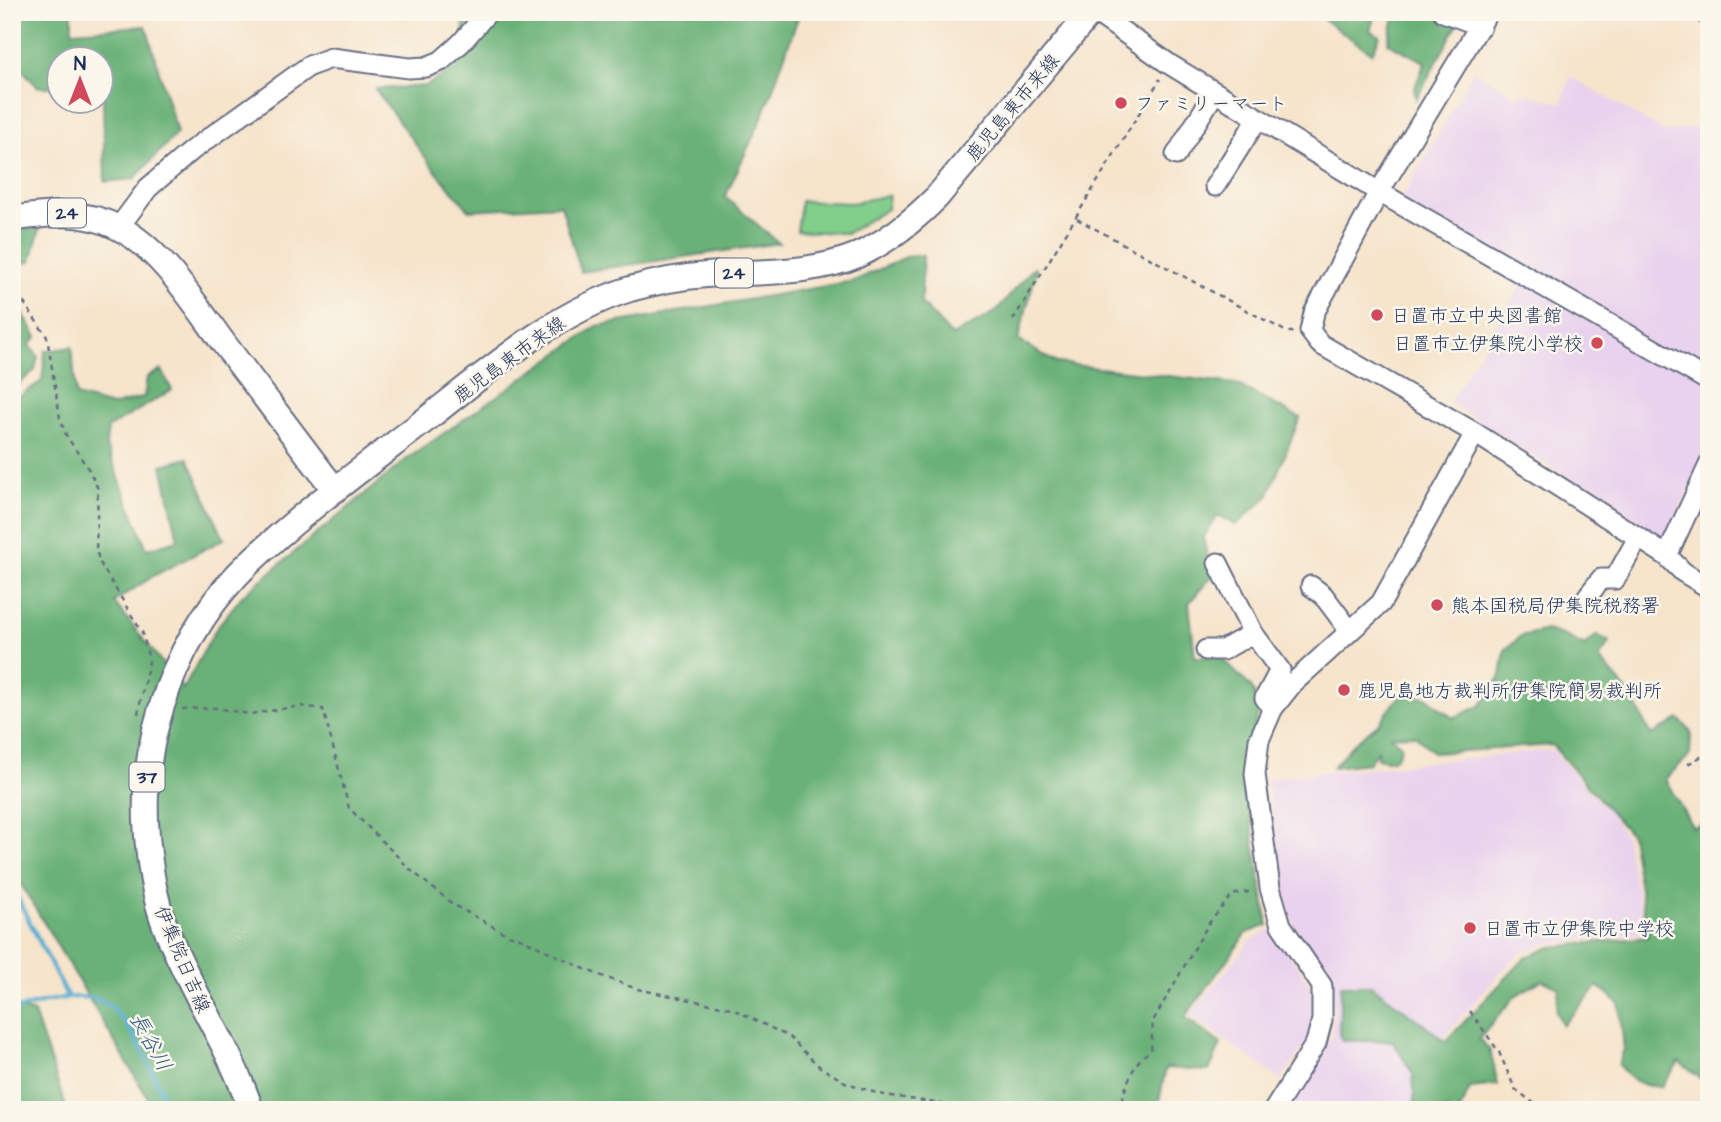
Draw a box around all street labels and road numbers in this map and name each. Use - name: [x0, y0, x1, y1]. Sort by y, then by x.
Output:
- street label: 鹿児島東市来線: [960, 48, 1066, 168]
- road number: 24: [48, 198, 86, 228]
- road number: 24: [715, 258, 753, 288]
- street label: 鹿児島東市来線: [448, 310, 572, 410]
- road number: 37: [130, 762, 164, 792]
- street label: 伊集院日吉線: [147, 902, 216, 1017]

